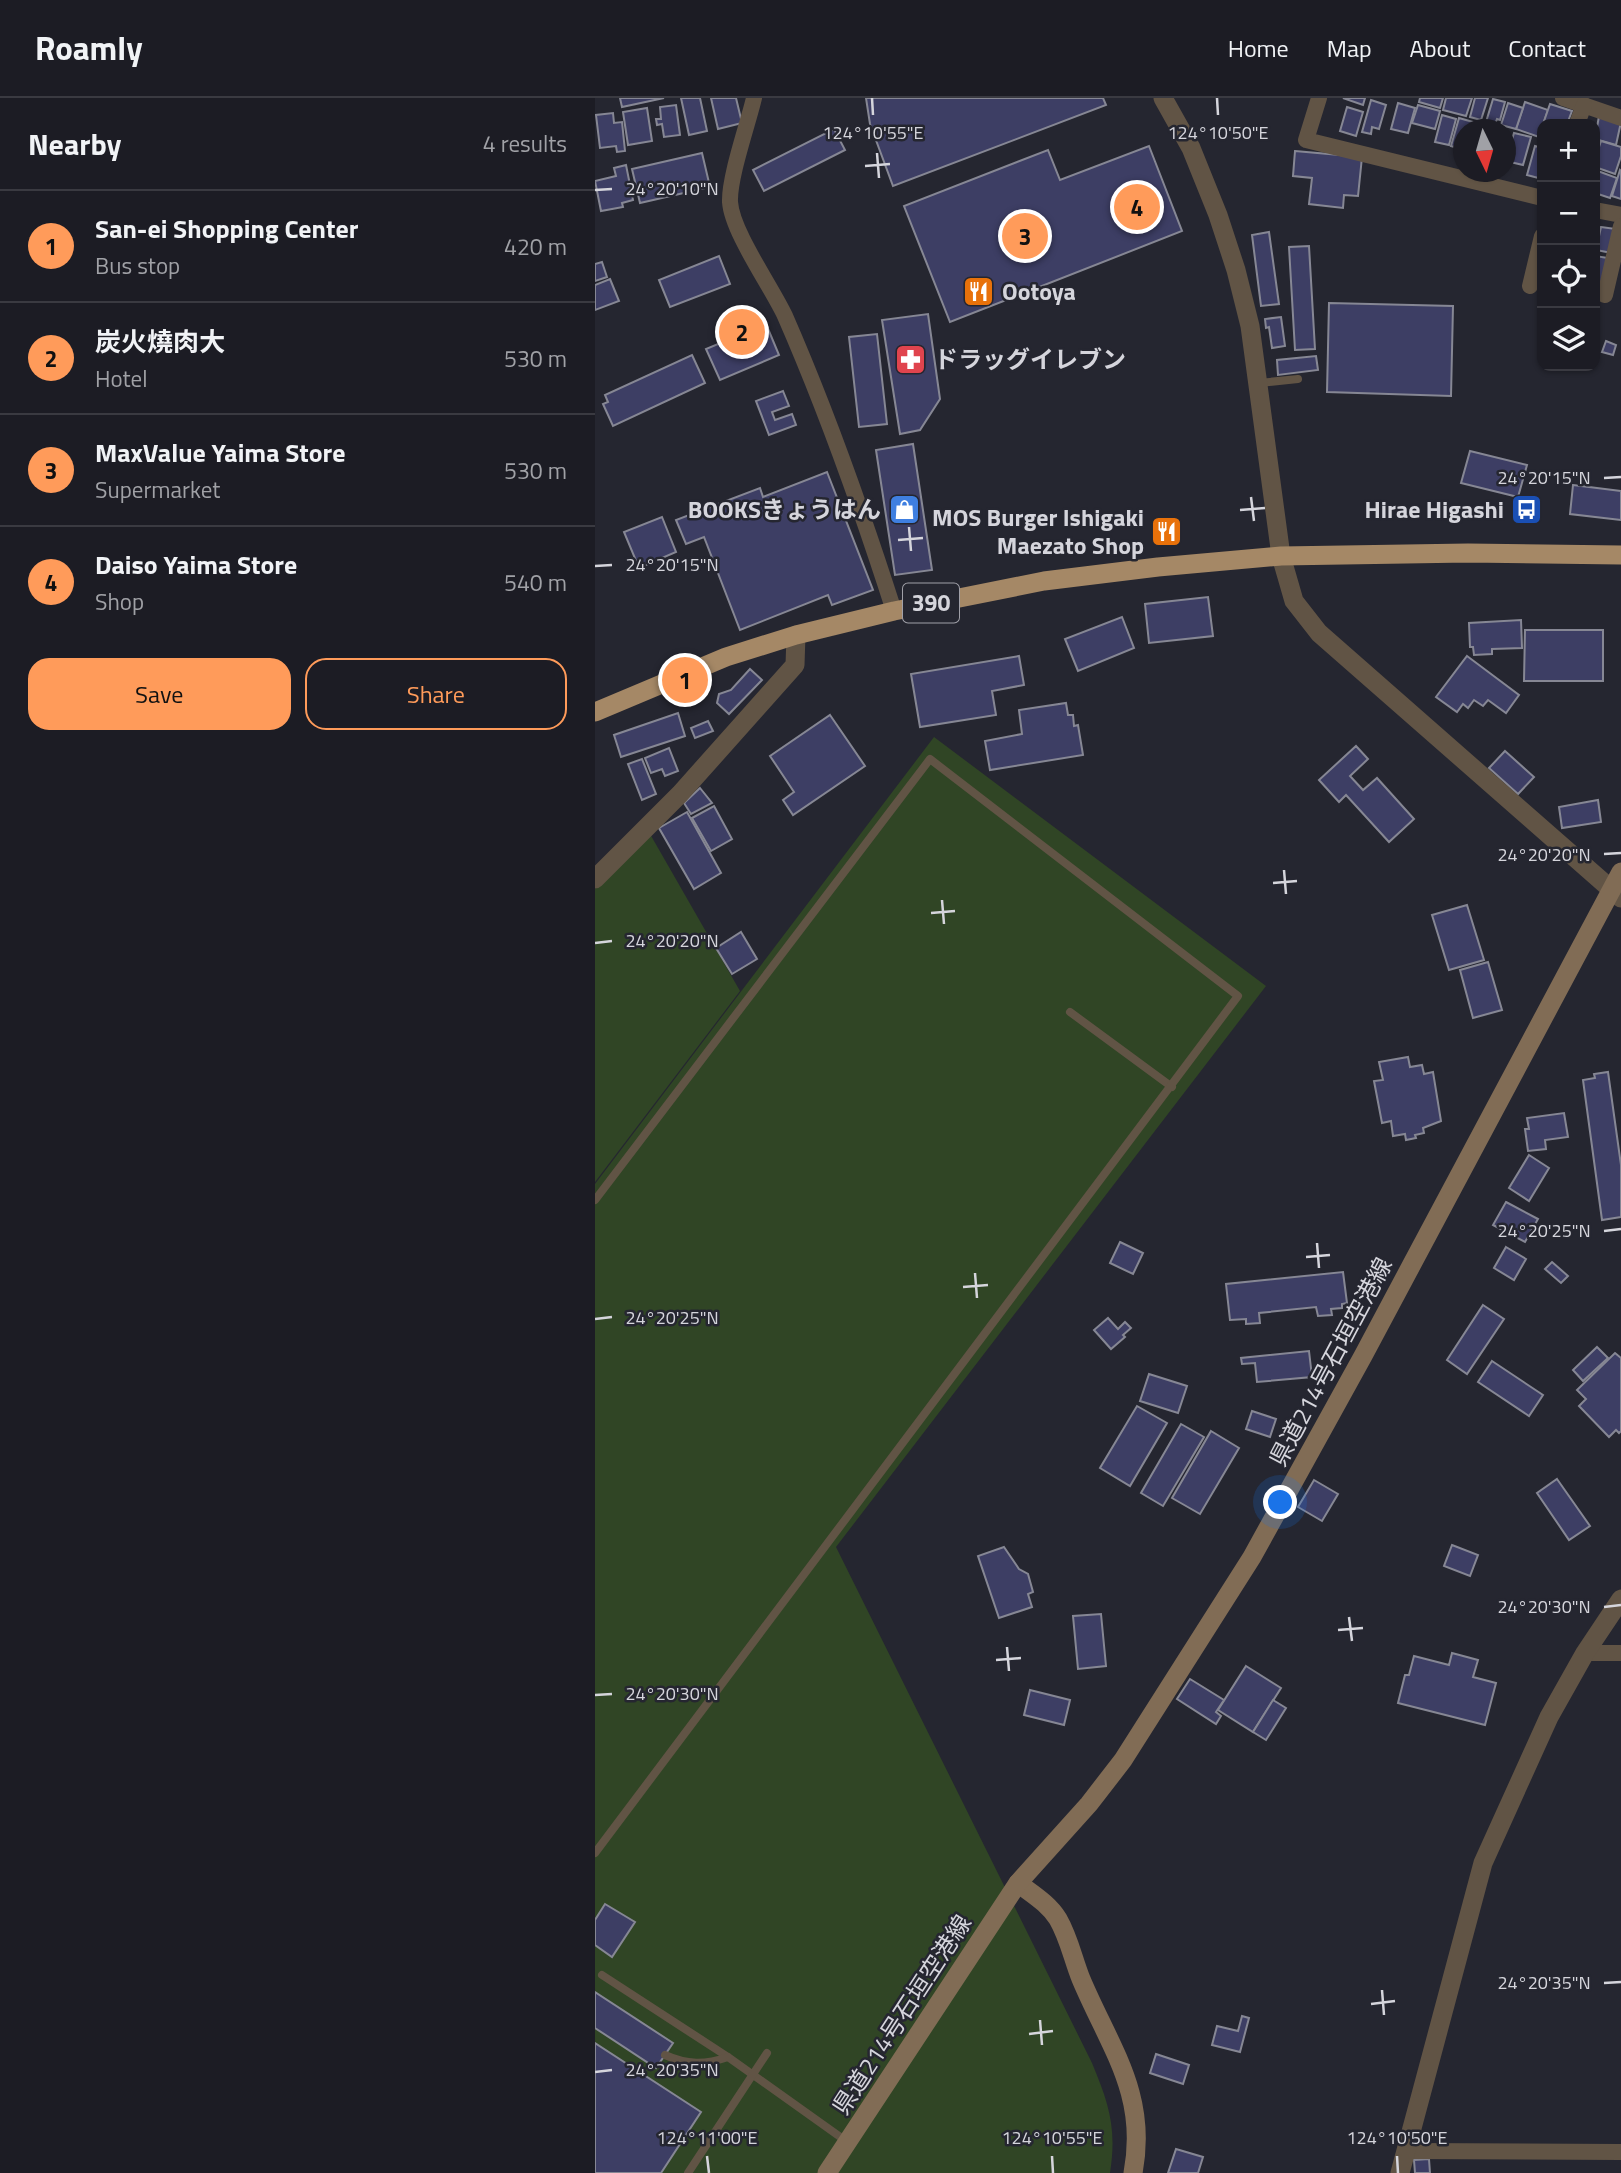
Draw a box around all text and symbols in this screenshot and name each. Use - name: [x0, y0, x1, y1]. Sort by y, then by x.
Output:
- text: Roamly: [35, 23, 143, 73]
- text: Home: [1228, 30, 1289, 66]
- text: Map: [1327, 30, 1372, 66]
- text: About: [1410, 30, 1470, 66]
- text: Contact: [1508, 30, 1586, 66]
- text: 124°10'55"E: [822, 119, 924, 146]
- text: 124°10'50"E: [1167, 119, 1269, 146]
- north arrow: [1453, 119, 1516, 182]
- map controls: [1537, 119, 1600, 371]
- button: +: [1537, 119, 1600, 182]
- text: Nearby: [28, 121, 121, 167]
- text: 4 results: [483, 126, 567, 161]
- text: 24°20'10"N: [625, 175, 719, 202]
- pin: 4: [1114, 181, 1160, 233]
- button: −: [1537, 182, 1600, 245]
- text: San-ei Shopping Center: [95, 209, 358, 248]
- pin: 3: [1002, 210, 1048, 262]
- text: 1: [45, 229, 57, 264]
- text: 420 m: [504, 229, 567, 264]
- button: locate: [1537, 245, 1600, 308]
- text: Bus stop: [95, 248, 180, 283]
- place label: Ootoya: [1002, 273, 1076, 309]
- restaurant icon: Ootoya: [962, 275, 996, 309]
- pin: 2: [719, 306, 765, 358]
- button: layers: [1537, 308, 1600, 371]
- text: 炭火燒肉大: [95, 322, 225, 361]
- text: 2: [45, 341, 57, 376]
- text: 530 m: [504, 341, 567, 376]
- place label: ドラッグイレブン: [934, 341, 1126, 377]
- pharmacy icon: ドラッグイレブン: [894, 343, 928, 377]
- text: Hotel: [95, 361, 147, 396]
- text: MaxValue Yaima Store: [95, 433, 345, 472]
- text: 3: [45, 453, 57, 488]
- text: 530 m: [504, 453, 567, 488]
- text: 24°20'15"N: [1497, 464, 1591, 491]
- text: Supermarket: [95, 472, 220, 507]
- place label: BOOKSきょうはん: [688, 491, 881, 527]
- place label: Hirae Higashi: [1365, 491, 1504, 527]
- shop icon: BOOKSきょうはん: [887, 493, 921, 527]
- bus stop icon: Hirae Higashi: [1510, 493, 1544, 527]
- place label: MOS Burger Ishigaki Maezato Shop: [932, 499, 1144, 563]
- restaurant icon: MOS Burger Ishigaki Maezato Shop: [1150, 515, 1184, 549]
- text: Daiso Yaima Store: [95, 545, 297, 584]
- text: 24°20'15"N: [625, 551, 719, 578]
- text: 4: [45, 565, 57, 600]
- text: 540 m: [504, 565, 567, 600]
- road number: 390: [903, 583, 959, 622]
- text: Shop: [95, 584, 144, 619]
- pin: 1: [662, 654, 708, 706]
- button: Save: [28, 658, 291, 730]
- button: Share: [305, 658, 567, 730]
- text: 24°20'20"N: [1497, 841, 1591, 868]
- text: 24°20'20"N: [625, 927, 719, 954]
- text: 24°20'25"N: [1497, 1217, 1591, 1244]
- street label: 県道214号石垣空港線: [1260, 1251, 1401, 1473]
- text: 24°20'25"N: [625, 1304, 719, 1331]
- your location: [1263, 1485, 1297, 1519]
- text: 24°20'30"N: [1497, 1593, 1591, 1620]
- text: 24°20'30"N: [625, 1680, 719, 1707]
- street label: 県道214号石垣空港線: [823, 1907, 980, 2122]
- text: 24°20'35"N: [1497, 1969, 1591, 1996]
- text: 24°20'35"N: [625, 2056, 719, 2083]
- text: 124°11'00"E: [656, 2124, 758, 2151]
- text: 124°10'55"E: [1001, 2124, 1103, 2151]
- text: 124°10'50"E: [1346, 2124, 1448, 2151]

